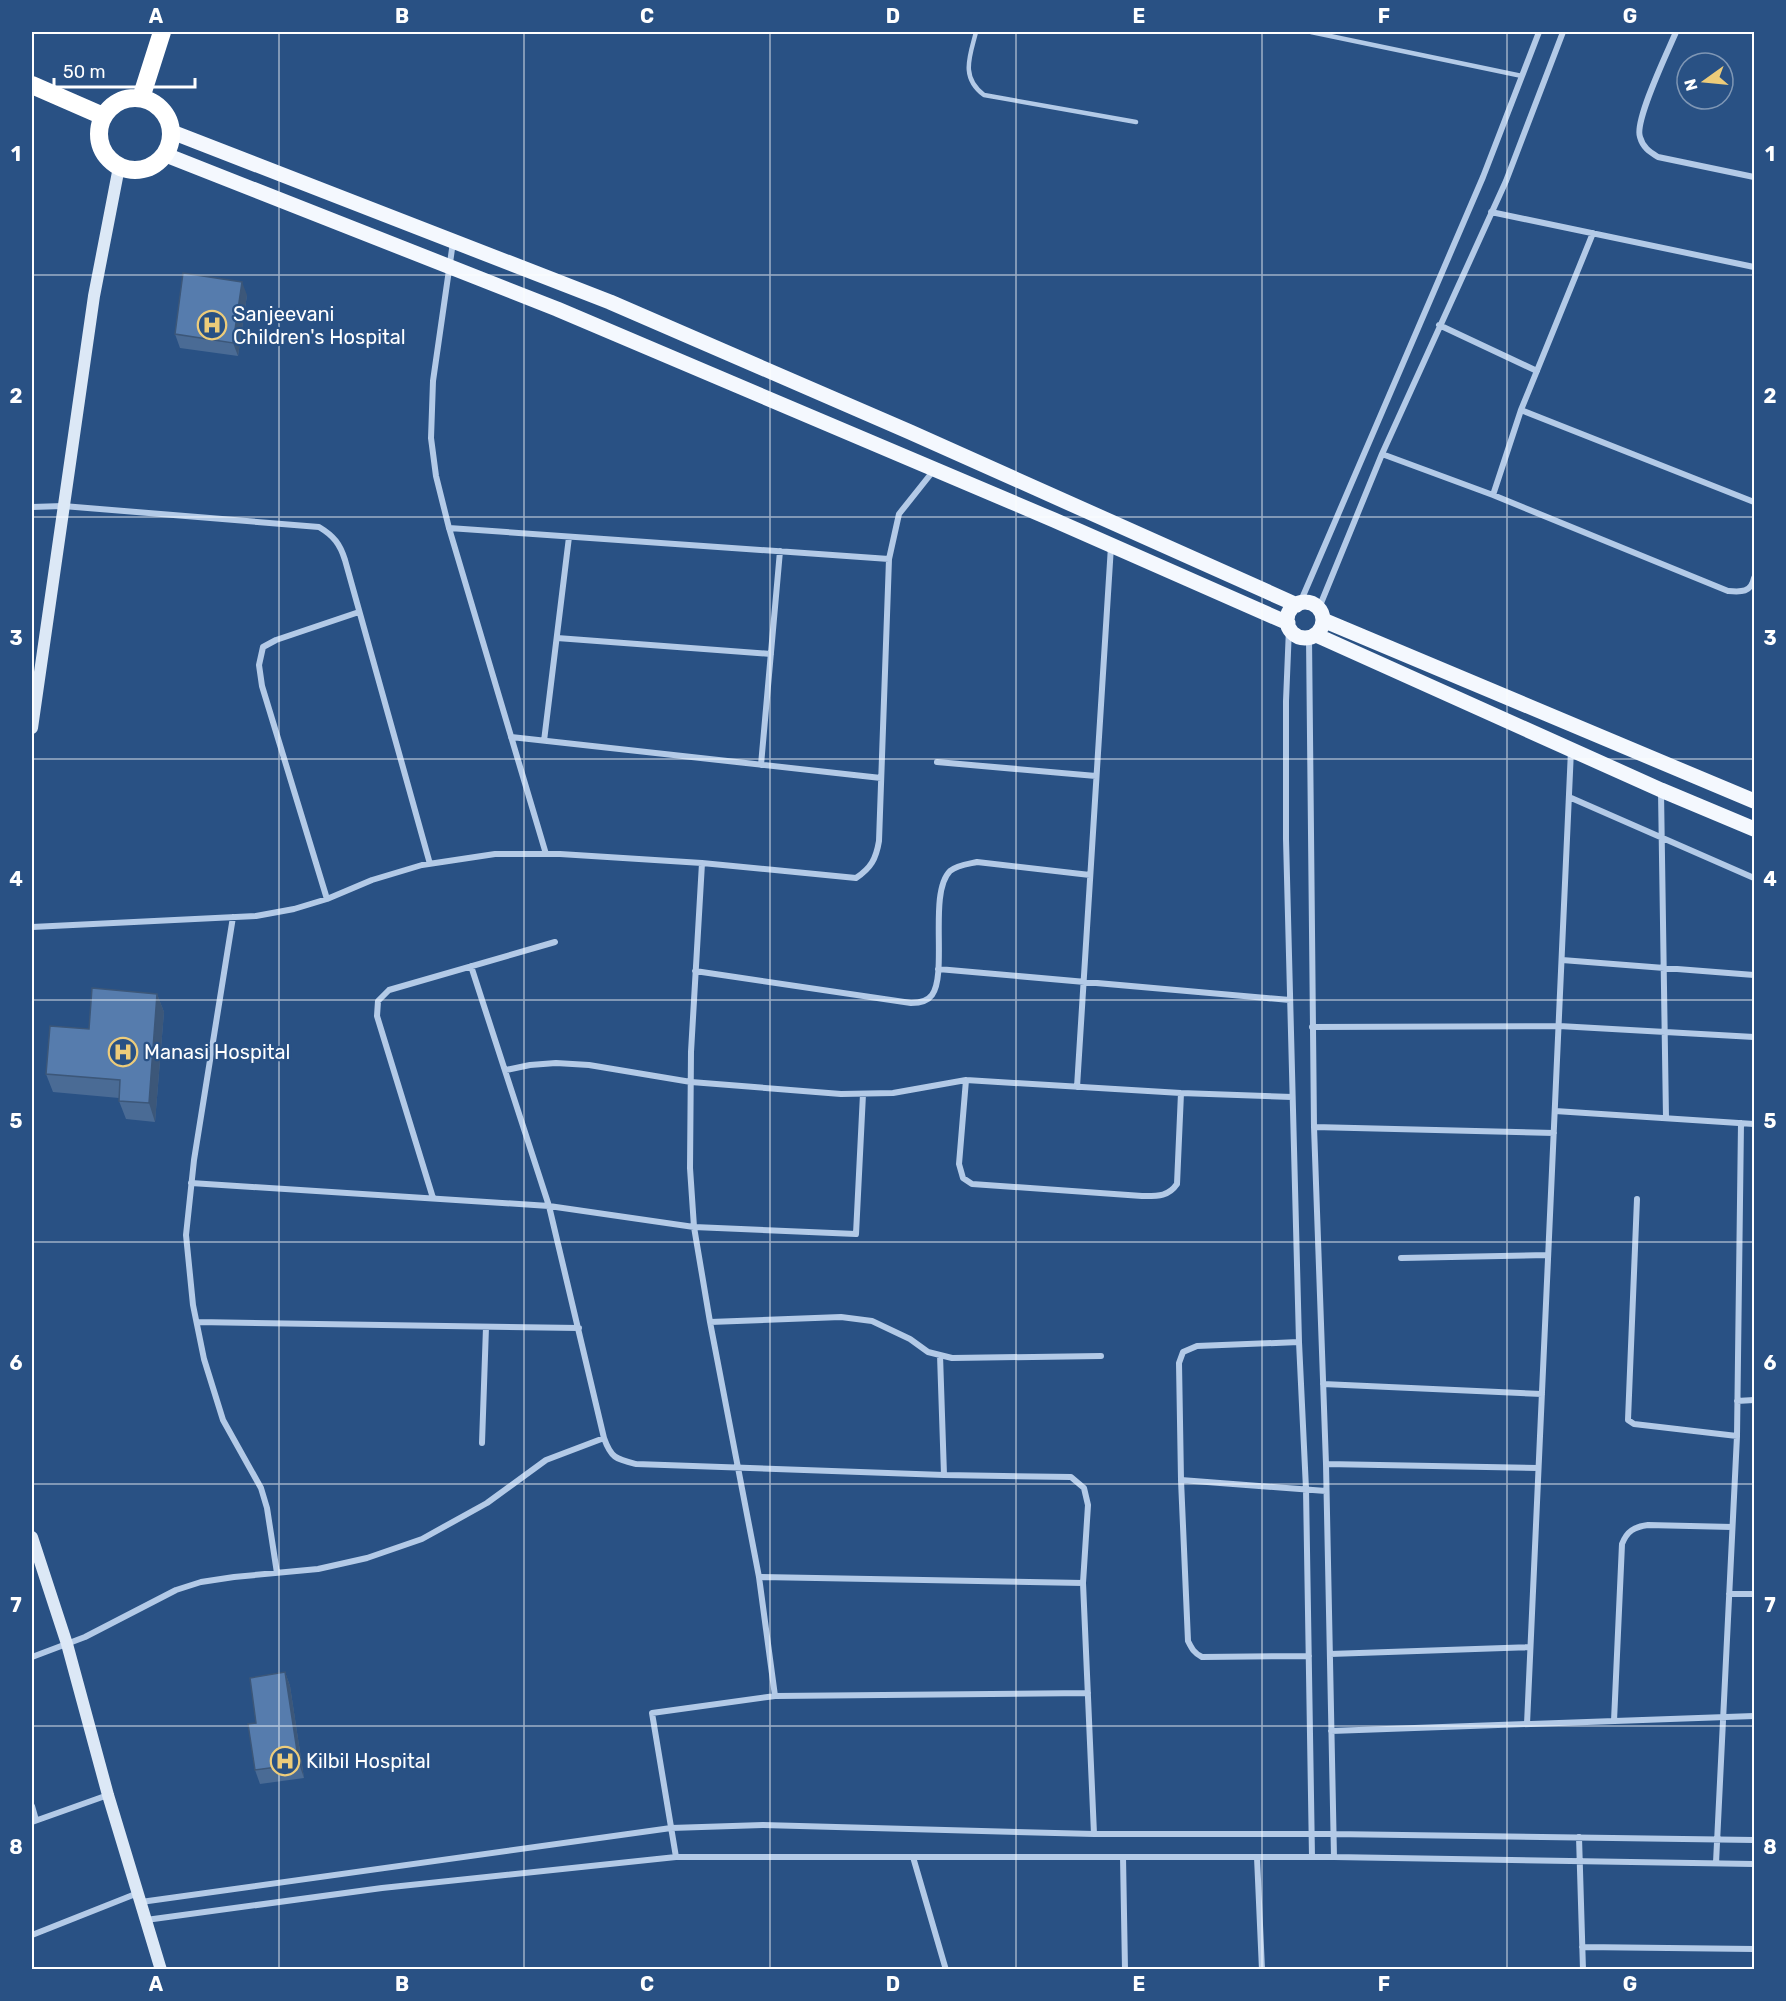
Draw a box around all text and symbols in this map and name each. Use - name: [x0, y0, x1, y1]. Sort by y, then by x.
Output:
- text: A: [149, 4, 164, 28]
- text: B: [395, 4, 409, 28]
- text: C: [640, 4, 654, 28]
- text: D: [886, 4, 900, 28]
- text: E: [1133, 4, 1145, 28]
- text: F: [1378, 4, 1390, 28]
- text: G: [1623, 4, 1637, 28]
- scale bar: [54, 51, 195, 89]
- north arrow: [1675, 51, 1735, 111]
- text: 50 m: [63, 61, 106, 83]
- text: N: [1680, 77, 1702, 93]
- text: 1: [11, 142, 21, 166]
- text: 1: [1765, 142, 1775, 166]
- place label: Sanjeevani Children's Hospital: [233, 302, 406, 349]
- hospital icon: Sanjeevani Children's Hospital: [196, 309, 228, 341]
- text: 2: [10, 384, 23, 408]
- text: 2: [1764, 384, 1777, 408]
- text: 3: [9, 626, 23, 650]
- text: 3: [1763, 626, 1777, 650]
- text: 4: [9, 867, 23, 891]
- text: 4: [1763, 867, 1777, 891]
- hospital icon: Manasi Hospital: [107, 1036, 139, 1068]
- place label: Manasi Hospital: [144, 1040, 290, 1064]
- text: 5: [10, 1109, 23, 1133]
- text: 5: [1764, 1109, 1777, 1133]
- text: 6: [9, 1351, 23, 1375]
- text: 6: [1763, 1351, 1777, 1375]
- text: 7: [10, 1593, 22, 1617]
- text: 7: [1764, 1593, 1776, 1617]
- hospital icon: Kilbil Hospital: [269, 1745, 301, 1777]
- place label: Kilbil Hospital: [306, 1749, 431, 1773]
- text: 8: [9, 1835, 23, 1859]
- text: 8: [1763, 1835, 1777, 1859]
- text: A: [149, 1972, 164, 1996]
- text: B: [395, 1972, 409, 1996]
- text: C: [640, 1972, 654, 1996]
- text: D: [886, 1972, 900, 1996]
- text: E: [1133, 1972, 1145, 1996]
- text: F: [1378, 1972, 1390, 1996]
- text: G: [1623, 1972, 1637, 1996]

